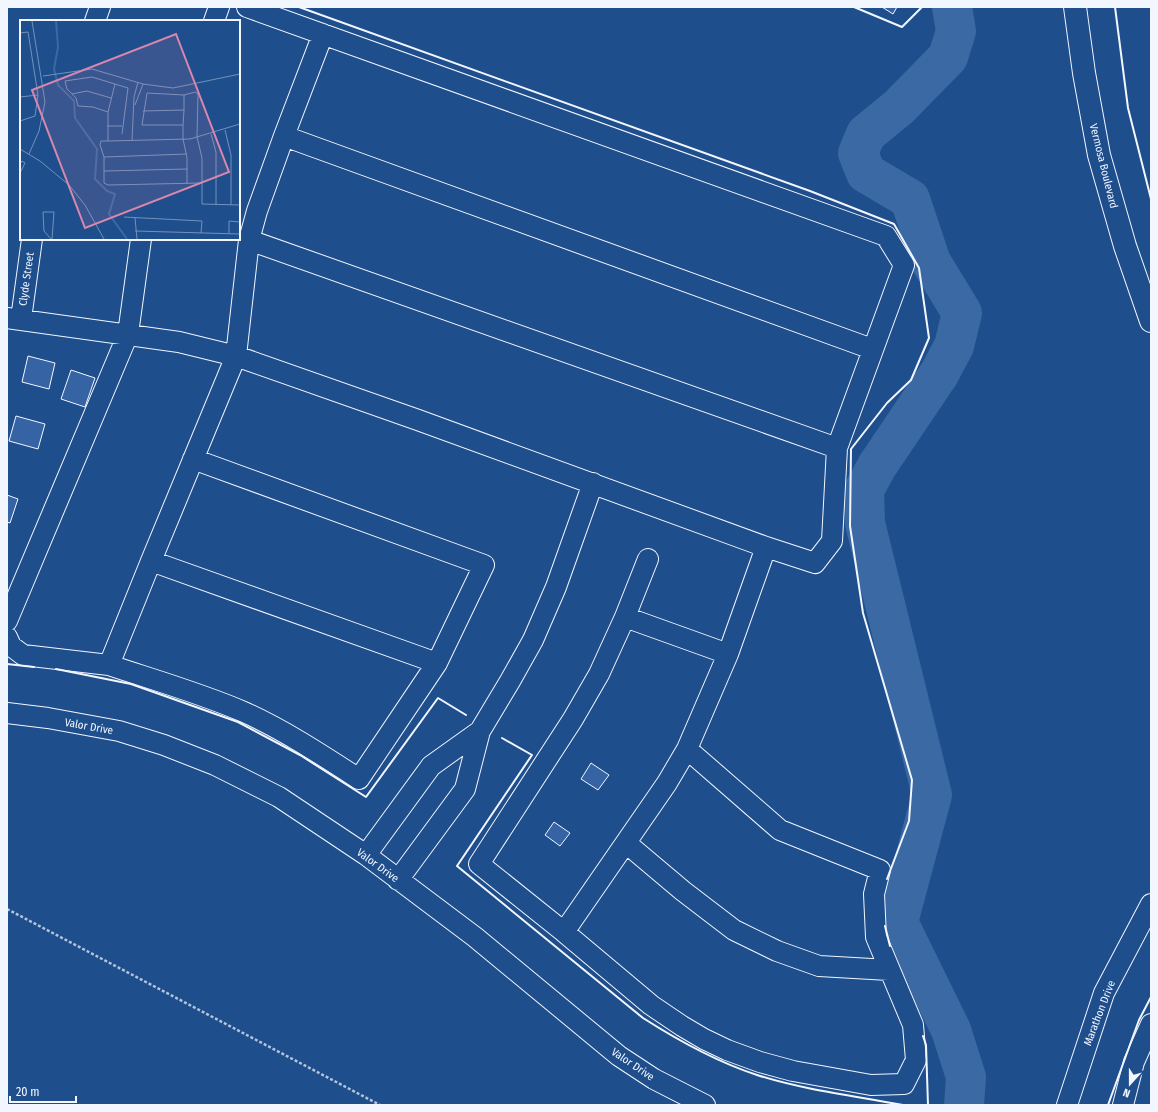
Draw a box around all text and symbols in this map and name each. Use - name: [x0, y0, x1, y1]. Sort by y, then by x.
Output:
- inset map: [20, 20, 240, 240]
- street label: Vermosa Boulevard: [1087, 122, 1120, 210]
- street label: Clyde Street: [16, 251, 37, 307]
- street label: Valor Drive: [64, 716, 114, 737]
- street label: Valor Drive: [354, 846, 401, 885]
- street label: Marathon Drive: [1081, 979, 1118, 1048]
- street label: Valor Drive: [609, 1045, 657, 1083]
- north arrow: [1110, 1064, 1150, 1104]
- scale bar: [10, 1078, 76, 1104]
- text: 20 m: [16, 1085, 40, 1099]
- text: N: [1121, 1086, 1132, 1100]

